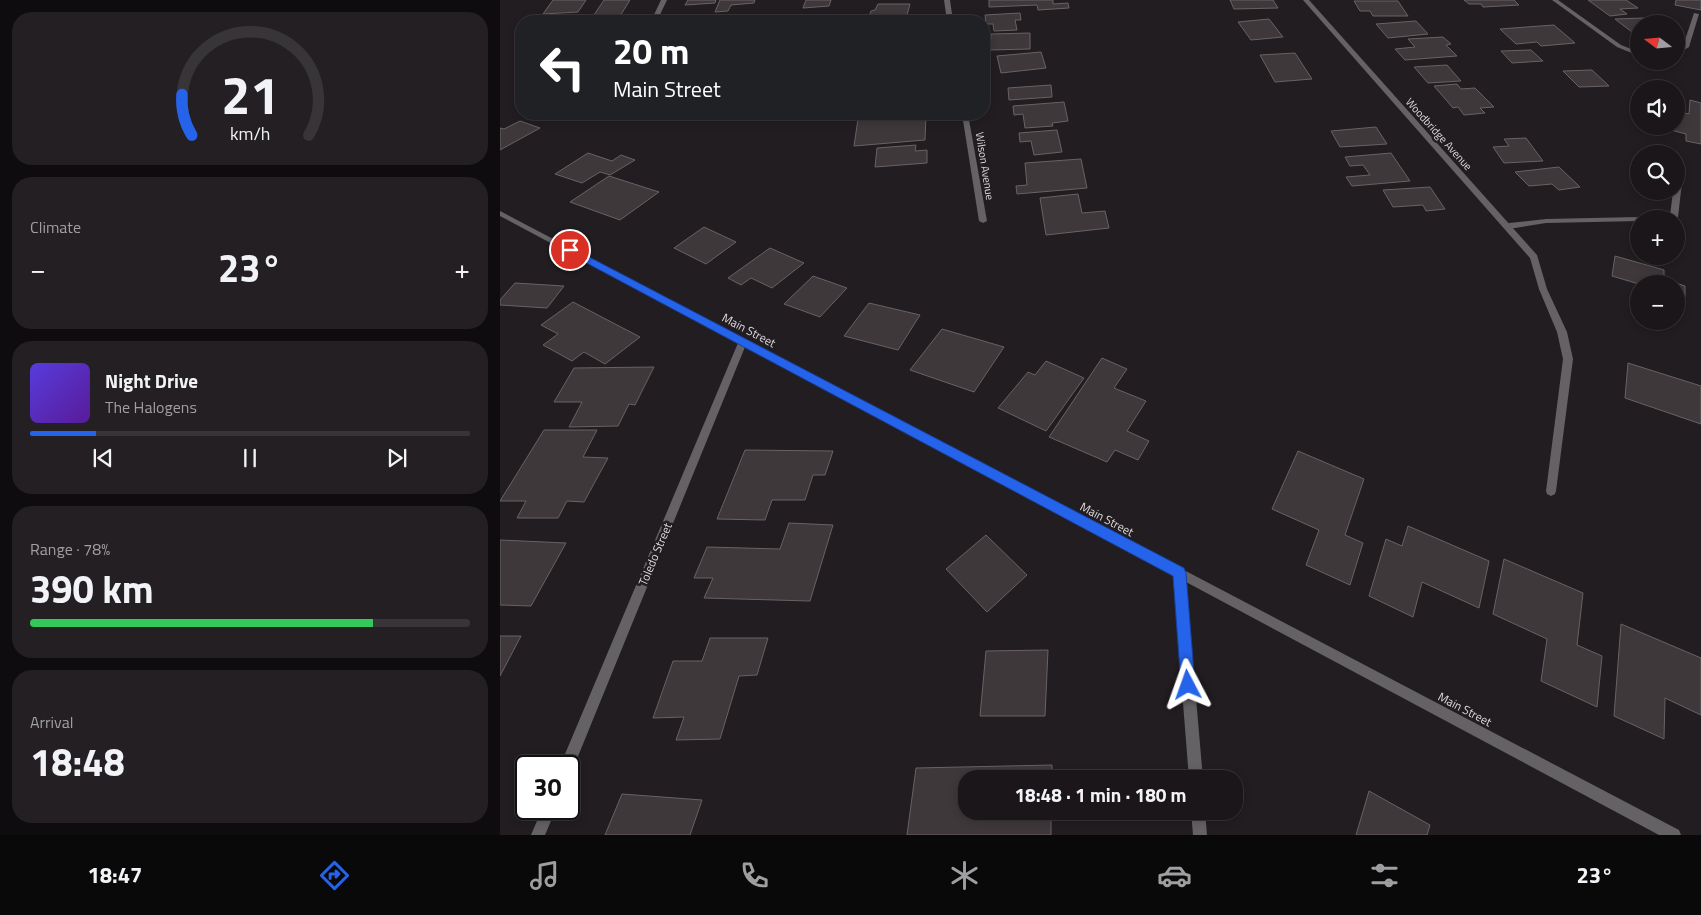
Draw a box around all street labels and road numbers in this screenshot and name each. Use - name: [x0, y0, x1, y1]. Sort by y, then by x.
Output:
- street label: Woodbridge Avenue: [1402, 94, 1476, 174]
- street label: Wilson Avenue: [972, 131, 998, 201]
- street label: Main Street: [719, 308, 780, 353]
- street label: Main Street: [1077, 497, 1138, 542]
- street label: Toledo Street: [633, 519, 677, 588]
- street label: Main Street: [1435, 687, 1496, 732]

